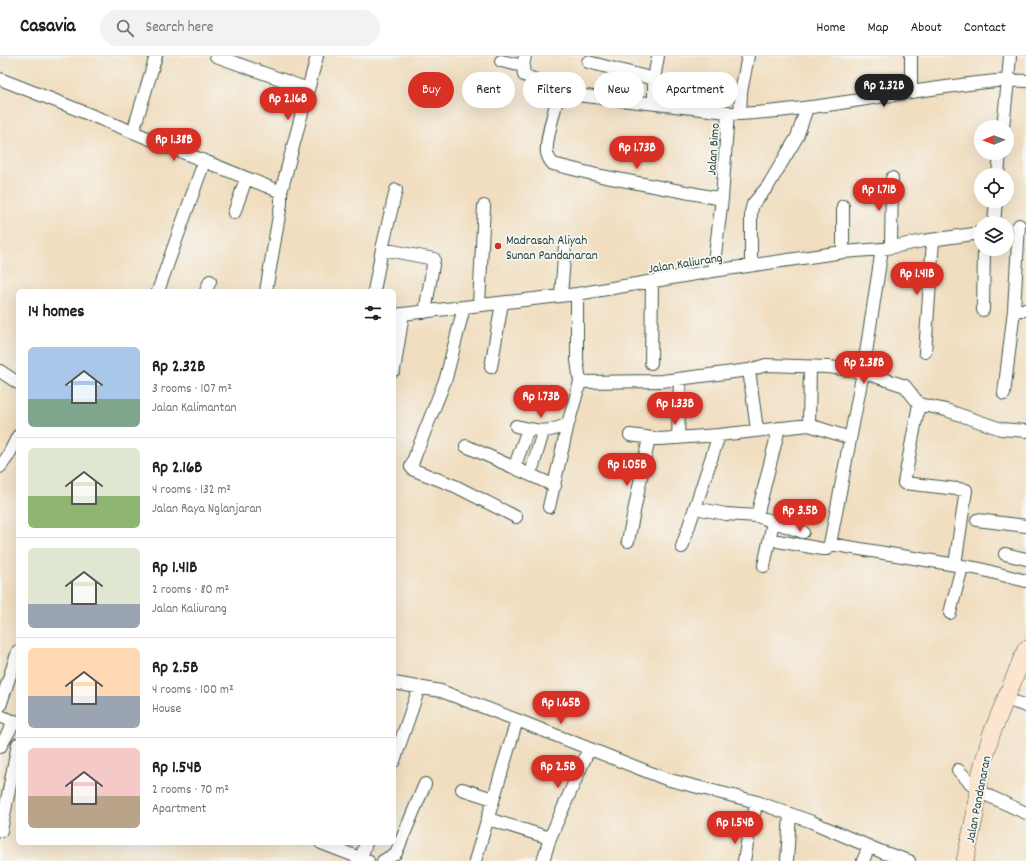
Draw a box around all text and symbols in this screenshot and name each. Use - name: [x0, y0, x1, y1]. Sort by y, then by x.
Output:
- search box: [100, 10, 380, 46]
- text: Casavia: [20, 14, 76, 41]
- icon: search: [114, 17, 136, 39]
- text: Search here: [146, 17, 213, 39]
- text: Home: [816, 18, 845, 38]
- text: Map: [867, 18, 889, 38]
- text: About: [911, 18, 942, 38]
- text: Contact: [964, 18, 1006, 38]
- chip: Buy: [408, 72, 454, 108]
- chip: Rent: [462, 72, 515, 108]
- chip: Filters: [523, 72, 586, 108]
- chip: New: [594, 72, 644, 108]
- chip: Apartment: [652, 72, 738, 108]
- pin: Rp 2.32B: [843, 74, 925, 108]
- text: Rp 2.32B: [864, 77, 904, 96]
- pin: Rp 2.16B: [247, 87, 329, 121]
- text: Rp 2.16B: [269, 90, 307, 109]
- north arrow: [974, 120, 1014, 160]
- map controls: [974, 120, 1014, 256]
- street label: Jalan Bimo: [703, 122, 726, 176]
- pin: Rp 1.38B: [133, 128, 215, 162]
- text: Rp 1.38B: [155, 131, 193, 150]
- pin: Rp 1.73B: [596, 136, 678, 170]
- text: Rp 1.73B: [618, 139, 656, 158]
- button: locate: [974, 168, 1014, 208]
- pin: Rp 1.71B: [838, 178, 920, 212]
- text: Rp 1.71B: [862, 181, 896, 200]
- button: layers: [974, 216, 1014, 256]
- place label: Madrasah Aliyah Sunan Pandanaran: [506, 232, 598, 266]
- marker: Madrasah Aliyah Sunan Pandanaran: [493, 241, 503, 251]
- street label: Jalan Kaliurang: [647, 249, 724, 280]
- pin: Rp 1.41B: [876, 262, 958, 296]
- text: Rp 1.41B: [900, 265, 934, 284]
- text: 14 homes: [28, 301, 84, 325]
- icon: filters: [362, 302, 384, 324]
- pin: Rp 2.38B: [823, 351, 905, 385]
- text: Rp 2.38B: [844, 354, 884, 373]
- text: Rp 2.32B: [152, 356, 205, 380]
- icon: home: [60, 363, 108, 411]
- text: 3 rooms · 107 m²: [152, 380, 232, 399]
- pin: Rp 1.73B: [500, 385, 582, 419]
- text: Rp 1.73B: [522, 388, 560, 407]
- pin: Rp 1.33B: [634, 392, 716, 426]
- text: Rp 1.33B: [656, 395, 694, 414]
- text: Jalan Kalimantan: [152, 399, 237, 418]
- pin: Rp 1.05B: [586, 453, 668, 487]
- text: Rp 1.05B: [607, 456, 647, 475]
- text: Rp 2.16B: [152, 457, 202, 481]
- icon: home: [60, 464, 108, 512]
- text: 4 rooms · 132 m²: [152, 481, 231, 500]
- pin: Rp 3.5B: [763, 499, 837, 533]
- text: Jalan Raya Nglanjaran: [152, 500, 262, 519]
- text: Rp 3.5B: [782, 502, 818, 521]
- text: Rp 1.41B: [152, 557, 197, 581]
- icon: home: [60, 564, 108, 612]
- text: 2 rooms · 80 m²: [152, 581, 229, 600]
- text: Jalan Kaliurang: [152, 600, 227, 619]
- text: Rp 2.5B: [152, 657, 198, 681]
- icon: home: [60, 664, 108, 712]
- text: 4 rooms · 100 m²: [152, 681, 234, 700]
- pin: Rp 1.65B: [520, 691, 602, 725]
- text: Rp 1.65B: [542, 694, 580, 713]
- text: House: [152, 700, 181, 719]
- street label: Jalan Pandanaran: [962, 754, 997, 845]
- pin: Rp 2.5B: [521, 755, 595, 789]
- text: Rp 1.54B: [152, 757, 202, 781]
- text: Rp 2.5B: [540, 758, 576, 777]
- icon: home: [60, 764, 108, 812]
- text: 2 rooms · 70 m²: [152, 781, 229, 800]
- text: Apartment: [152, 800, 206, 819]
- pin: Rp 1.54B: [694, 811, 776, 845]
- text: Rp 1.54B: [716, 814, 754, 833]

